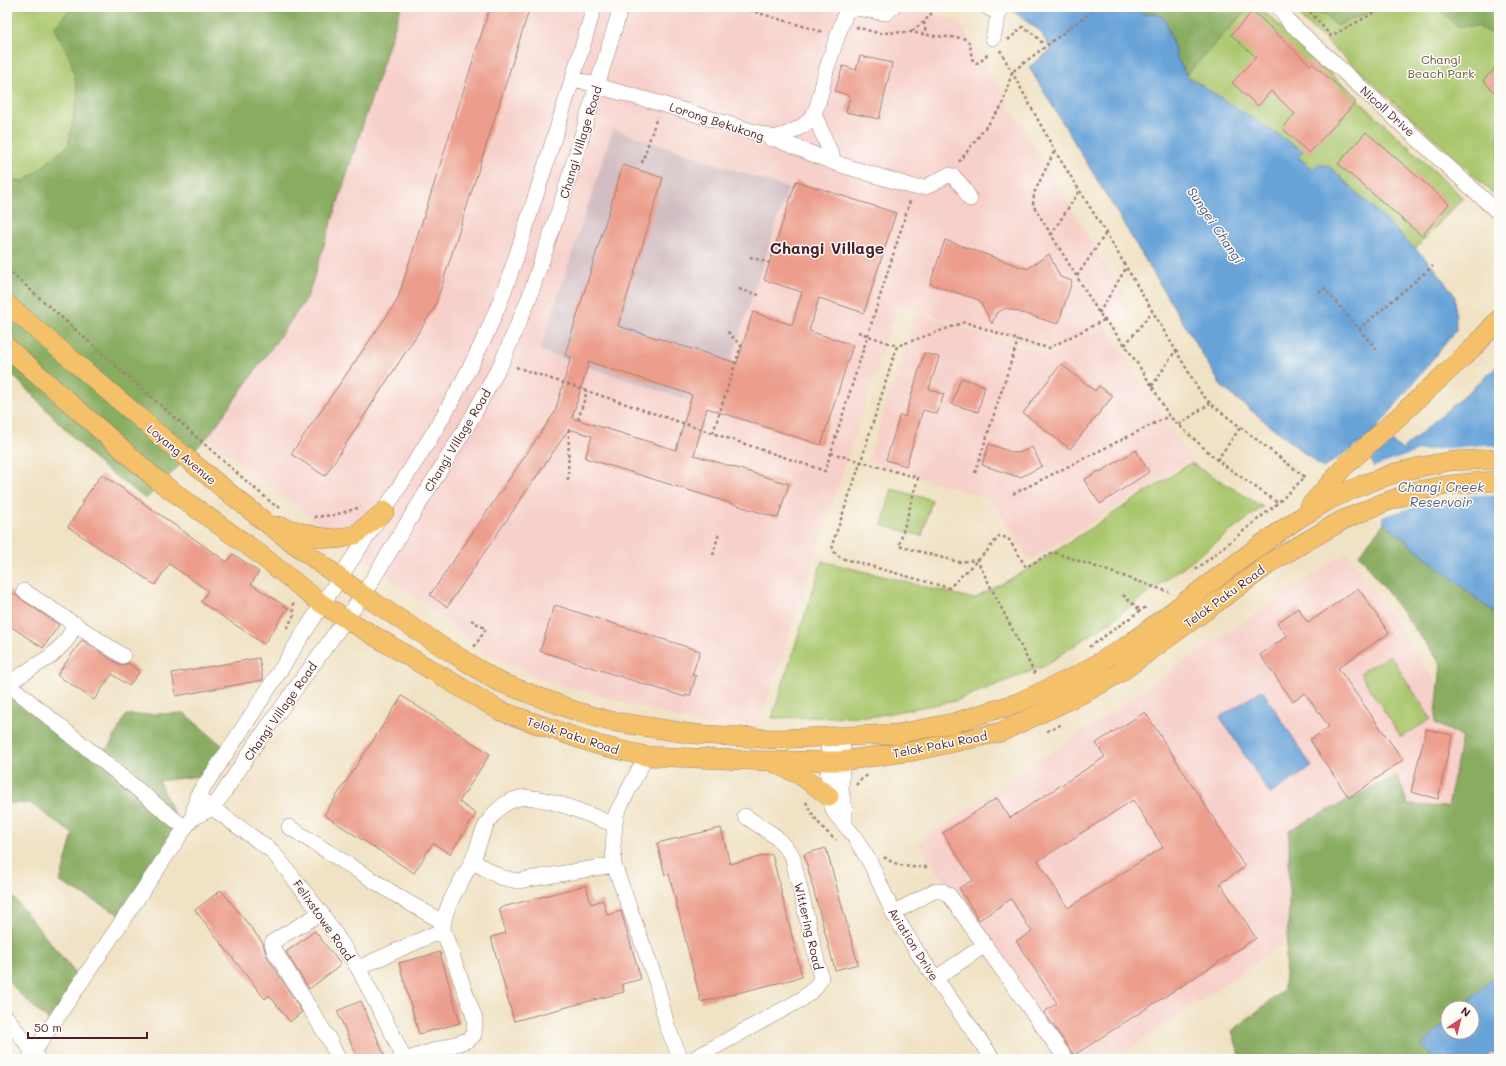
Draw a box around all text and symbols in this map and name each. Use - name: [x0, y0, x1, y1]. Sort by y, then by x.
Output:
- park label: Changi Beach Park: [1407, 51, 1475, 81]
- street label: Nicoll Drive: [1357, 82, 1419, 140]
- street label: Changi Village Road: [555, 83, 605, 200]
- street label: Lorong Bekukong: [667, 98, 767, 144]
- water label: Sungei Changi: [1184, 183, 1248, 267]
- district label: Changi Village: [770, 237, 884, 258]
- street label: Changi Village Road: [420, 385, 494, 494]
- street label: Loyang Avenue: [144, 420, 220, 488]
- water label: Changi Creek Reservoir: [1398, 478, 1485, 510]
- street label: Telok Paku Road: [1180, 561, 1268, 631]
- street label: Changi Village Road: [240, 658, 320, 763]
- street label: Telok Paku Road: [525, 713, 621, 758]
- street label: Telok Paku Road: [891, 727, 989, 761]
- street label: Felixstowe Road: [290, 876, 358, 964]
- street label: Wittering Road: [791, 881, 827, 972]
- street label: Aviation Drive: [885, 905, 943, 983]
- north arrow: [1440, 1000, 1480, 1040]
- text: N: [1458, 1003, 1474, 1020]
- scale bar: [28, 1014, 147, 1040]
- text: 50 m: [34, 1019, 62, 1035]

